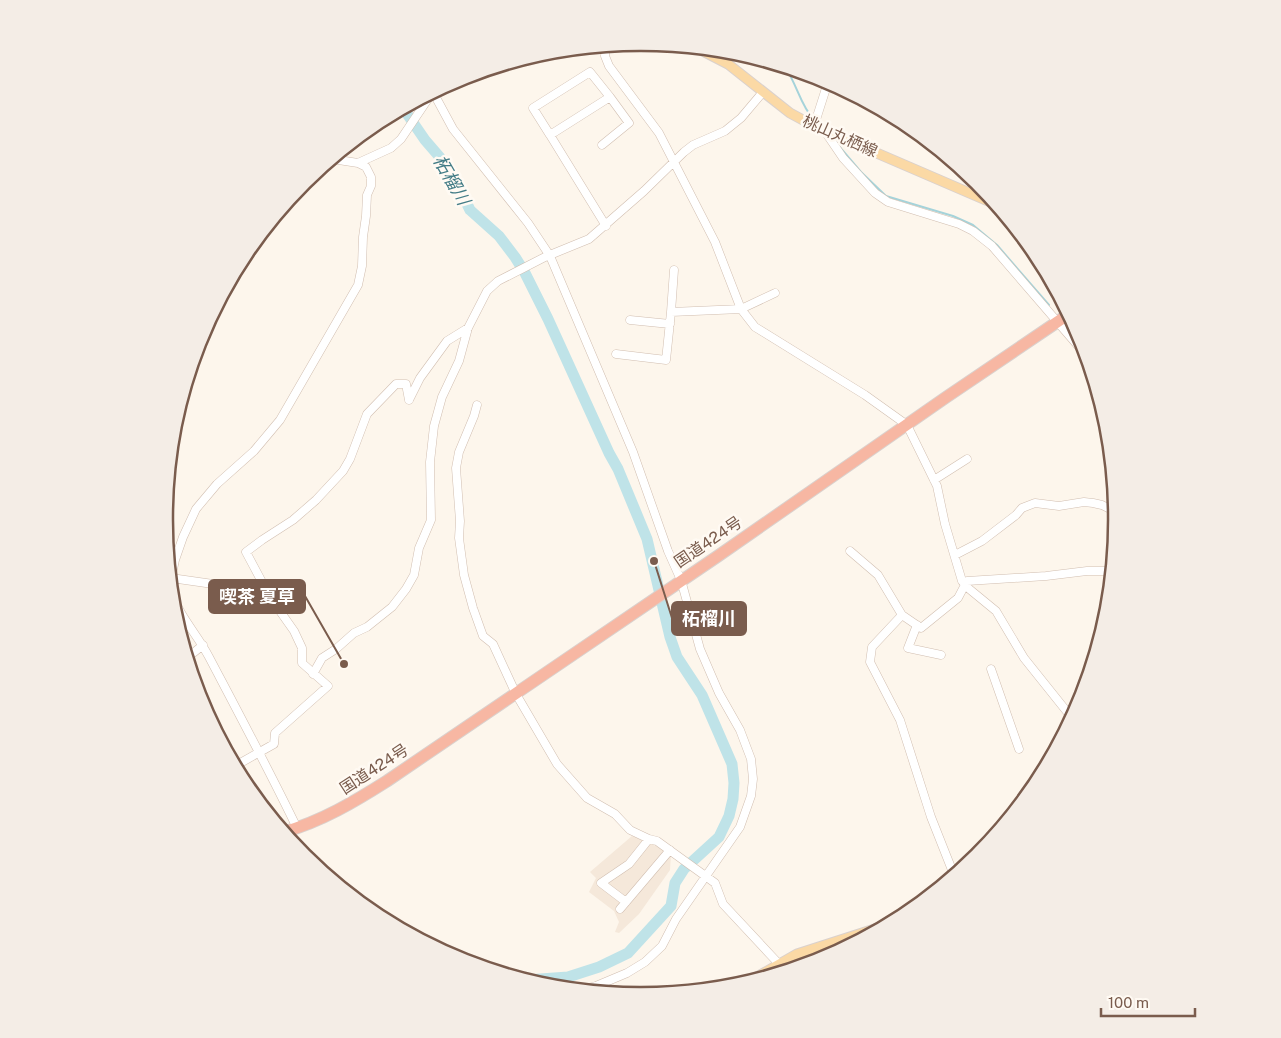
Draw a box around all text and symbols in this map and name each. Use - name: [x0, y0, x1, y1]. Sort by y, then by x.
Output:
- street label: 桃山丸栖線: [800, 111, 880, 161]
- water label: 柘榴川: [429, 151, 476, 210]
- street label: 国道424号: [670, 512, 746, 572]
- callout: 喫茶 夏草: [209, 580, 305, 613]
- text: 喫茶 夏草: [219, 586, 295, 607]
- callout: 柘榴川: [672, 602, 746, 635]
- text: 柘榴川: [682, 608, 736, 629]
- street label: 国道424号: [336, 740, 412, 798]
- scale bar: [1101, 986, 1195, 1018]
- text: 100 m: [1108, 994, 1149, 1011]

